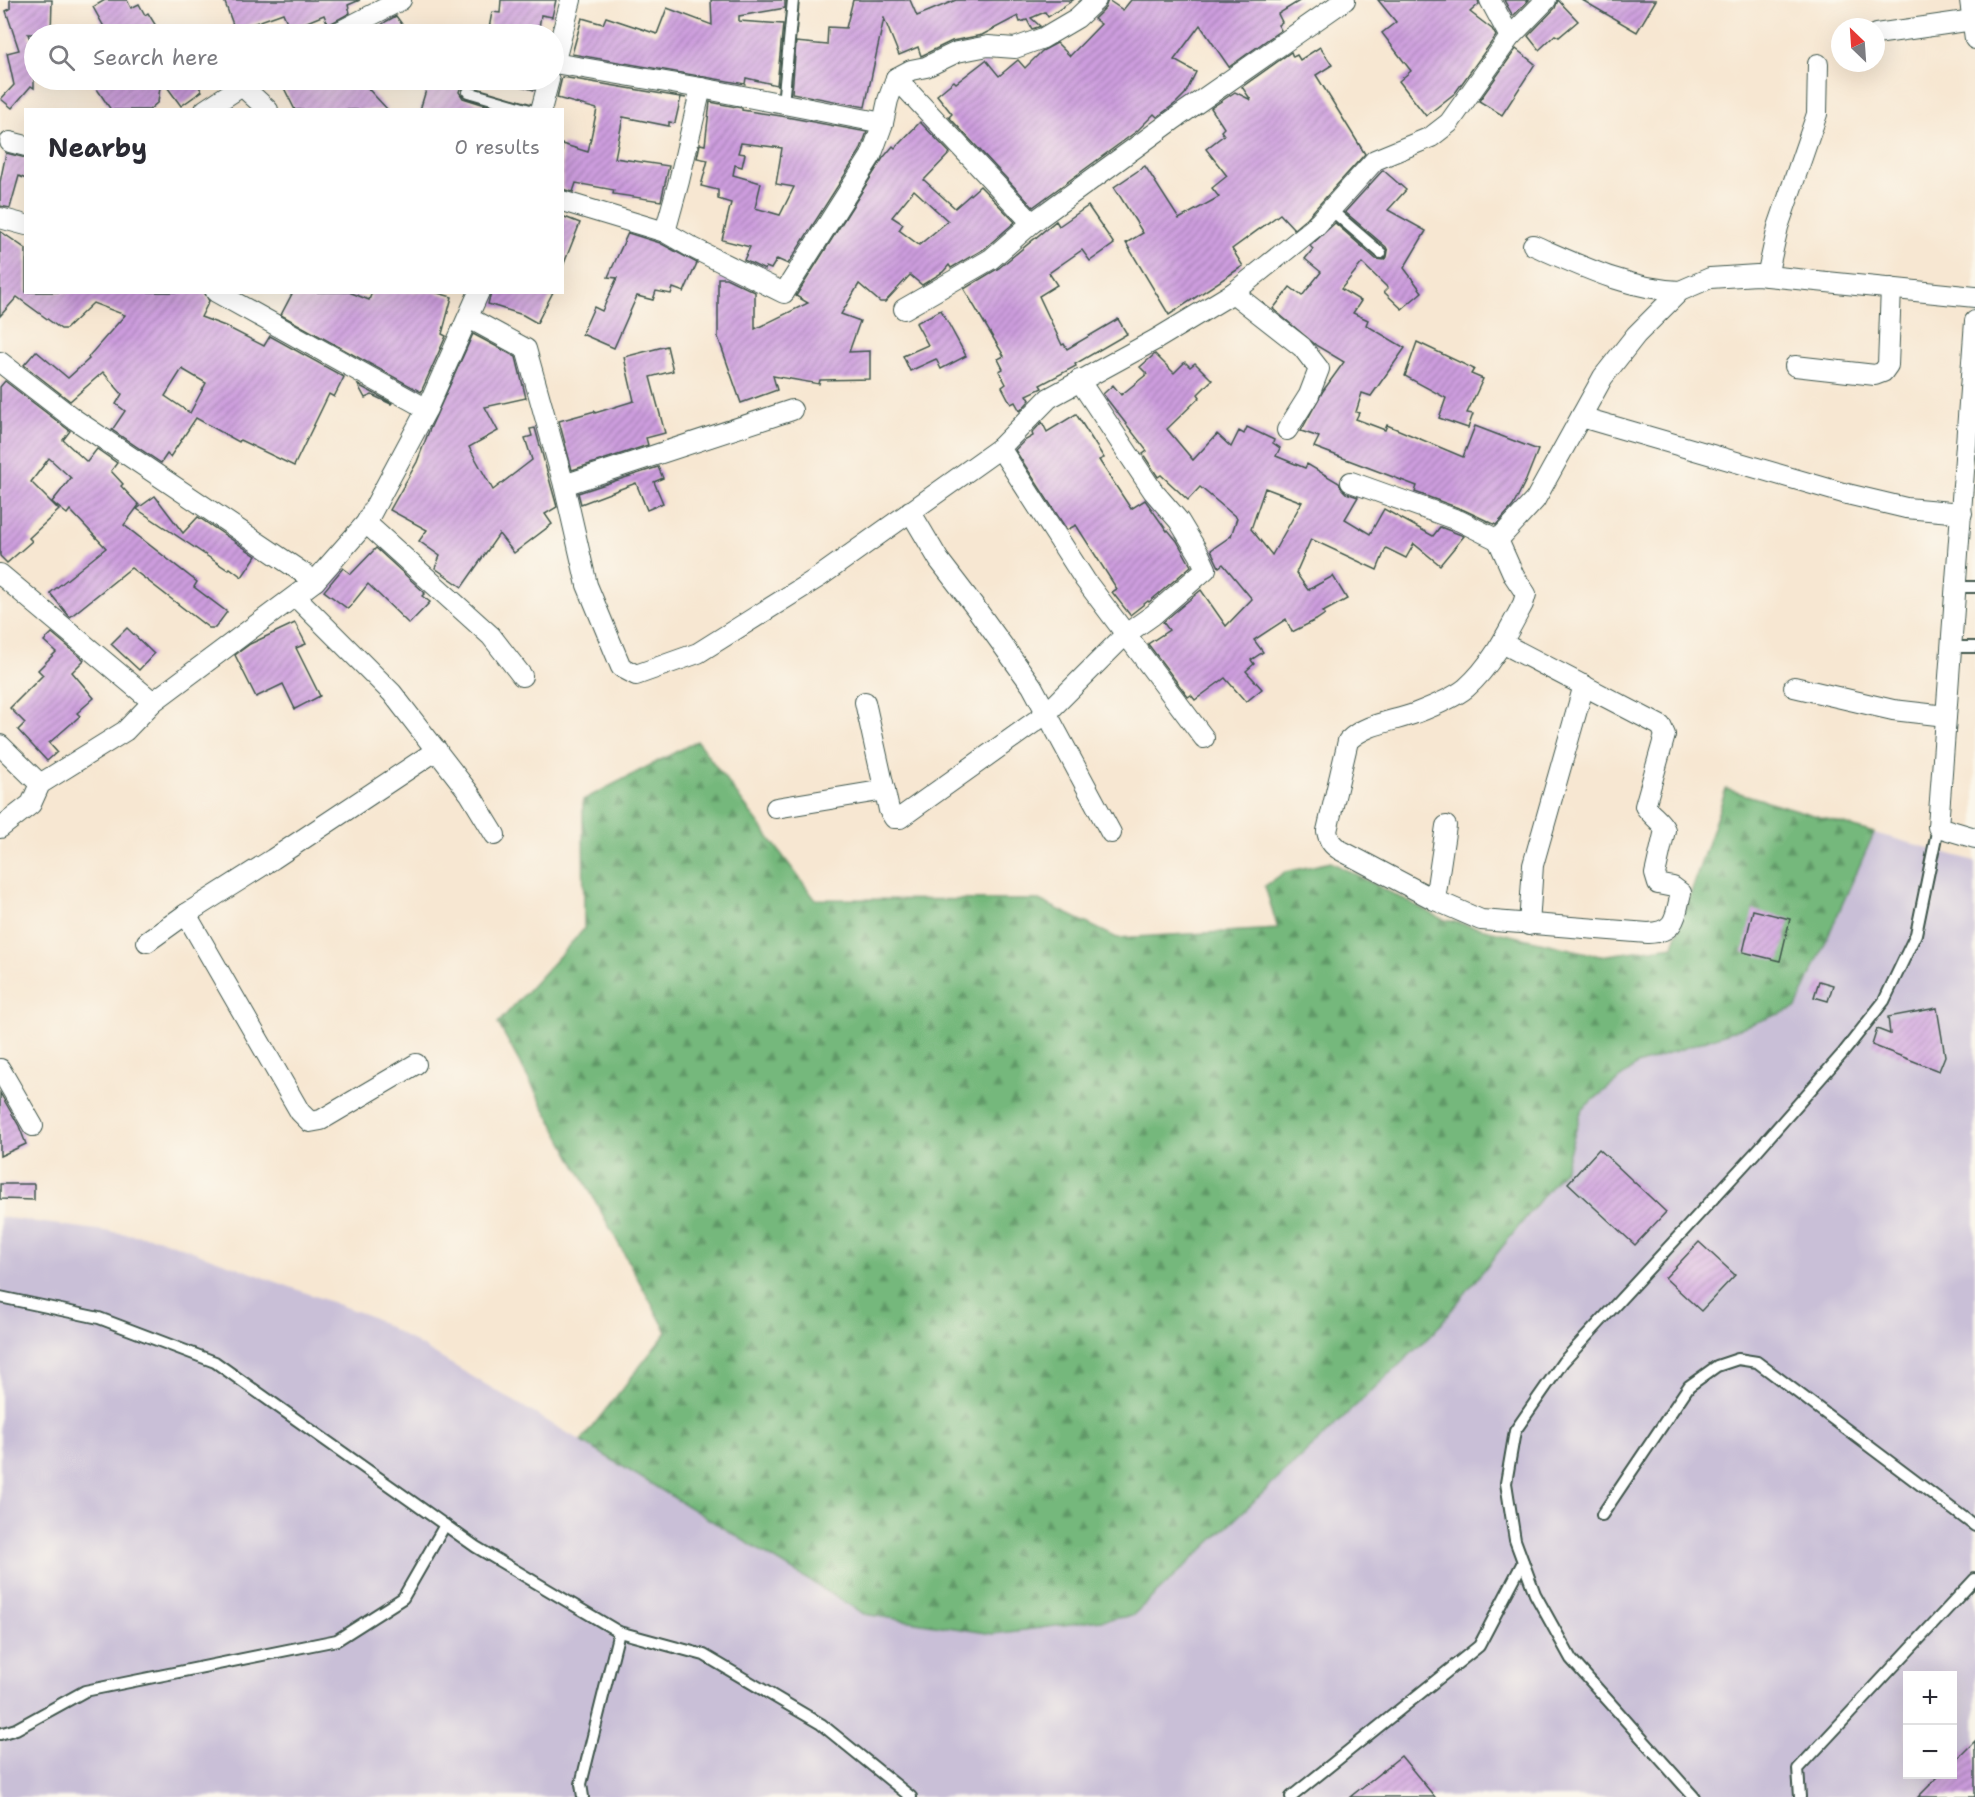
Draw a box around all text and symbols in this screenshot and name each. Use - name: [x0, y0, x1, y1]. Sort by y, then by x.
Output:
- north arrow: [1831, 18, 1885, 72]
- search box: [24, 24, 564, 90]
- icon: search: [45, 41, 78, 74]
- text: Search here: [93, 43, 219, 72]
- text: Nearby: [48, 130, 147, 165]
- text: 0 results: [454, 134, 540, 160]
- map controls: [1903, 1671, 1957, 1779]
- button: +: [1903, 1671, 1957, 1725]
- button: −: [1903, 1725, 1957, 1779]

